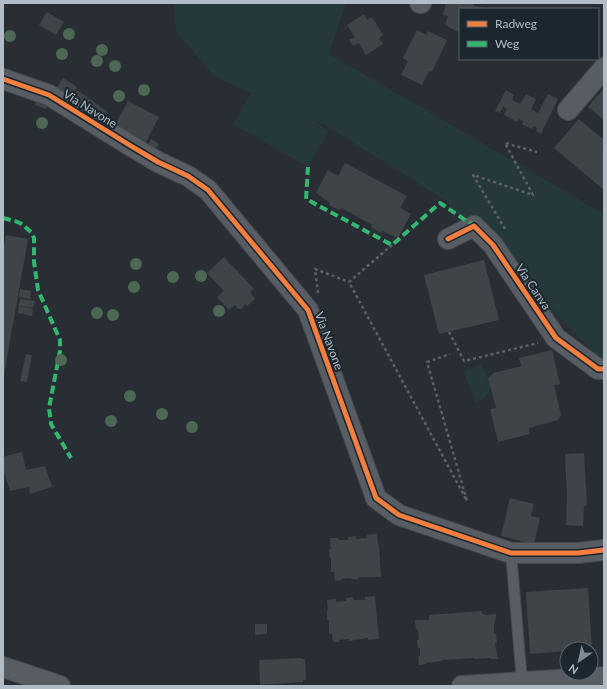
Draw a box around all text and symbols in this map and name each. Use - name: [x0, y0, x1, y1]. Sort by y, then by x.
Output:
- legend: [459, 8, 599, 60]
- text: Radweg: [495, 16, 537, 31]
- text: Weg: [495, 36, 519, 51]
- street label: Via Navone: [61, 86, 120, 131]
- street label: Via Canva: [512, 261, 554, 313]
- street label: Via Navone: [312, 310, 347, 372]
- north arrow: [559, 641, 599, 681]
- text: N: [566, 662, 580, 677]

